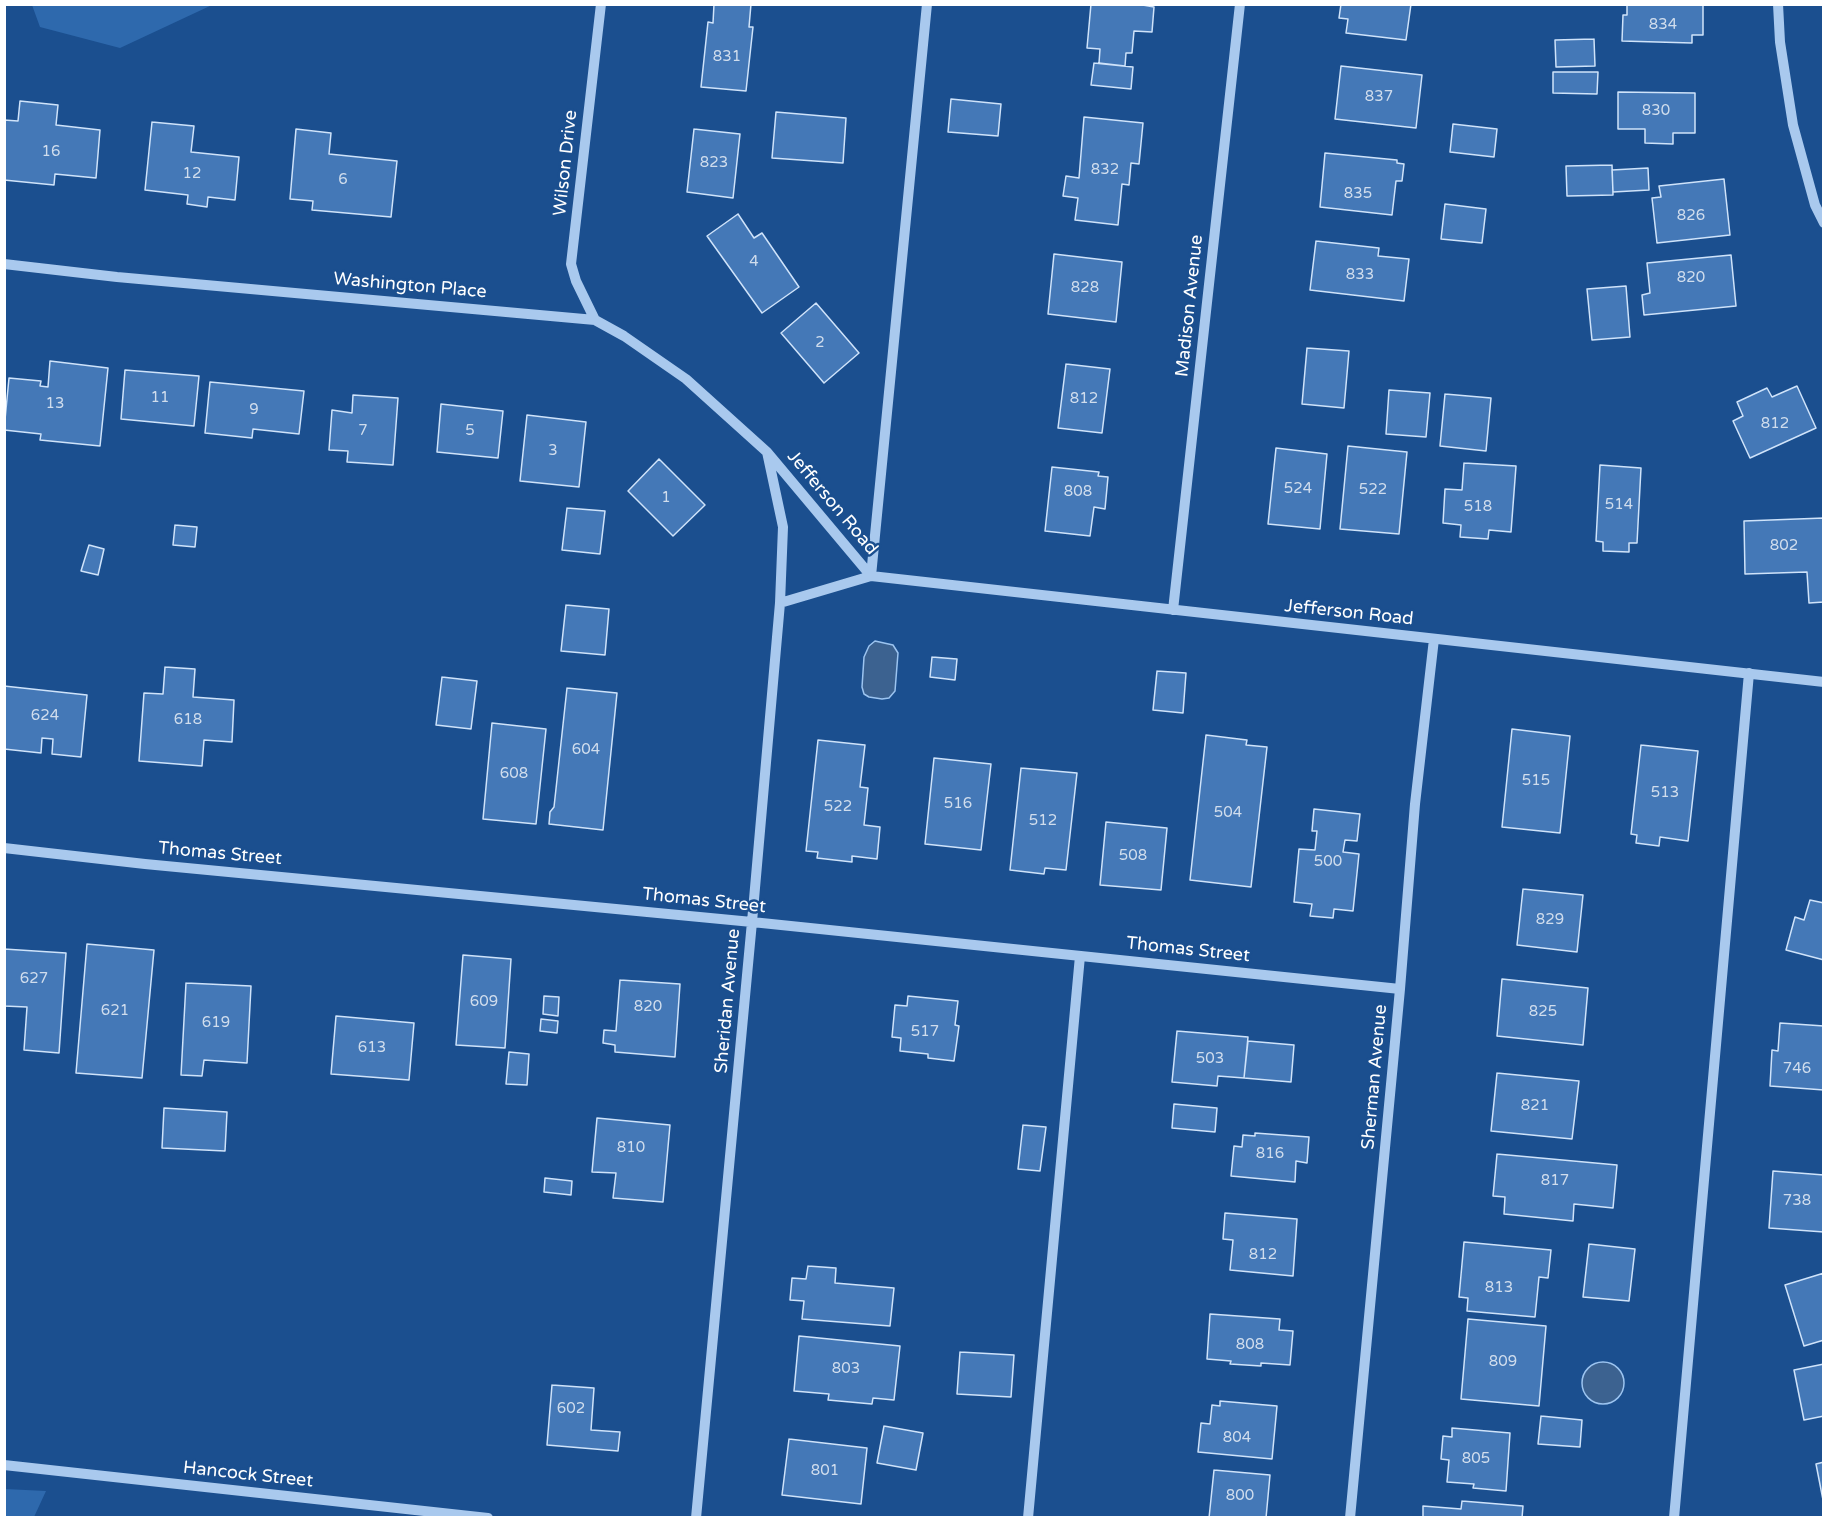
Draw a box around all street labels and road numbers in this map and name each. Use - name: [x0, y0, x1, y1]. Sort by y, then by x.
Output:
- street label: Wilson Drive: [550, 109, 582, 217]
- street label: Madison Avenue: [1172, 234, 1208, 378]
- street label: Washington Place: [333, 269, 487, 303]
- street label: Jefferson Road: [782, 446, 882, 560]
- street label: Jefferson Road: [1283, 595, 1415, 631]
- street label: Thomas Street: [157, 838, 283, 870]
- street label: Thomas Street: [641, 884, 767, 918]
- street label: Sheridan Avenue: [711, 928, 745, 1074]
- street label: Thomas Street: [1125, 933, 1251, 967]
- street label: Sherman Avenue: [1358, 1003, 1392, 1151]
- street label: Hancock Street: [182, 1457, 314, 1493]

